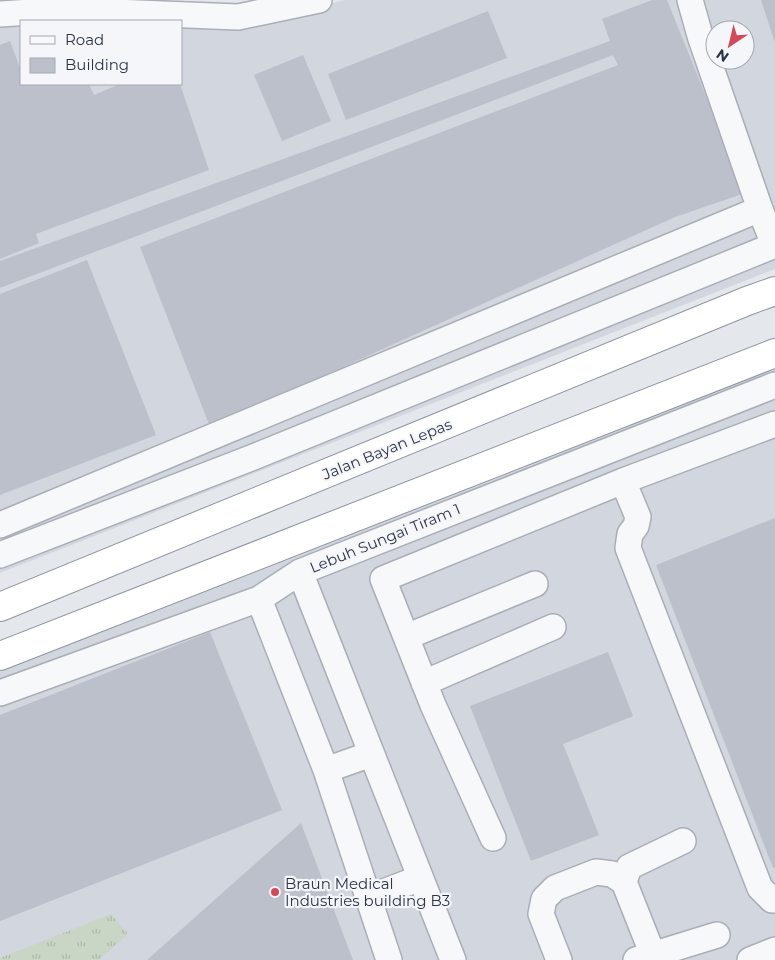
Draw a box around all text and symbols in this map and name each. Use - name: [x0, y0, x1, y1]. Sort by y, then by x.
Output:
- legend: [20, 20, 182, 85]
- north arrow: [705, 20, 755, 70]
- text: Road: [65, 30, 104, 49]
- text: N: [713, 45, 732, 66]
- text: Building: [65, 55, 129, 74]
- street label: Jalan Bayan Lepas: [319, 414, 455, 484]
- street label: Lebuh Sungai Tiram 1: [307, 499, 463, 577]
- place label: Braun Medical Industries building B3: [285, 874, 450, 910]
- marker: Braun Medical Industries building B3: [269, 886, 281, 898]

